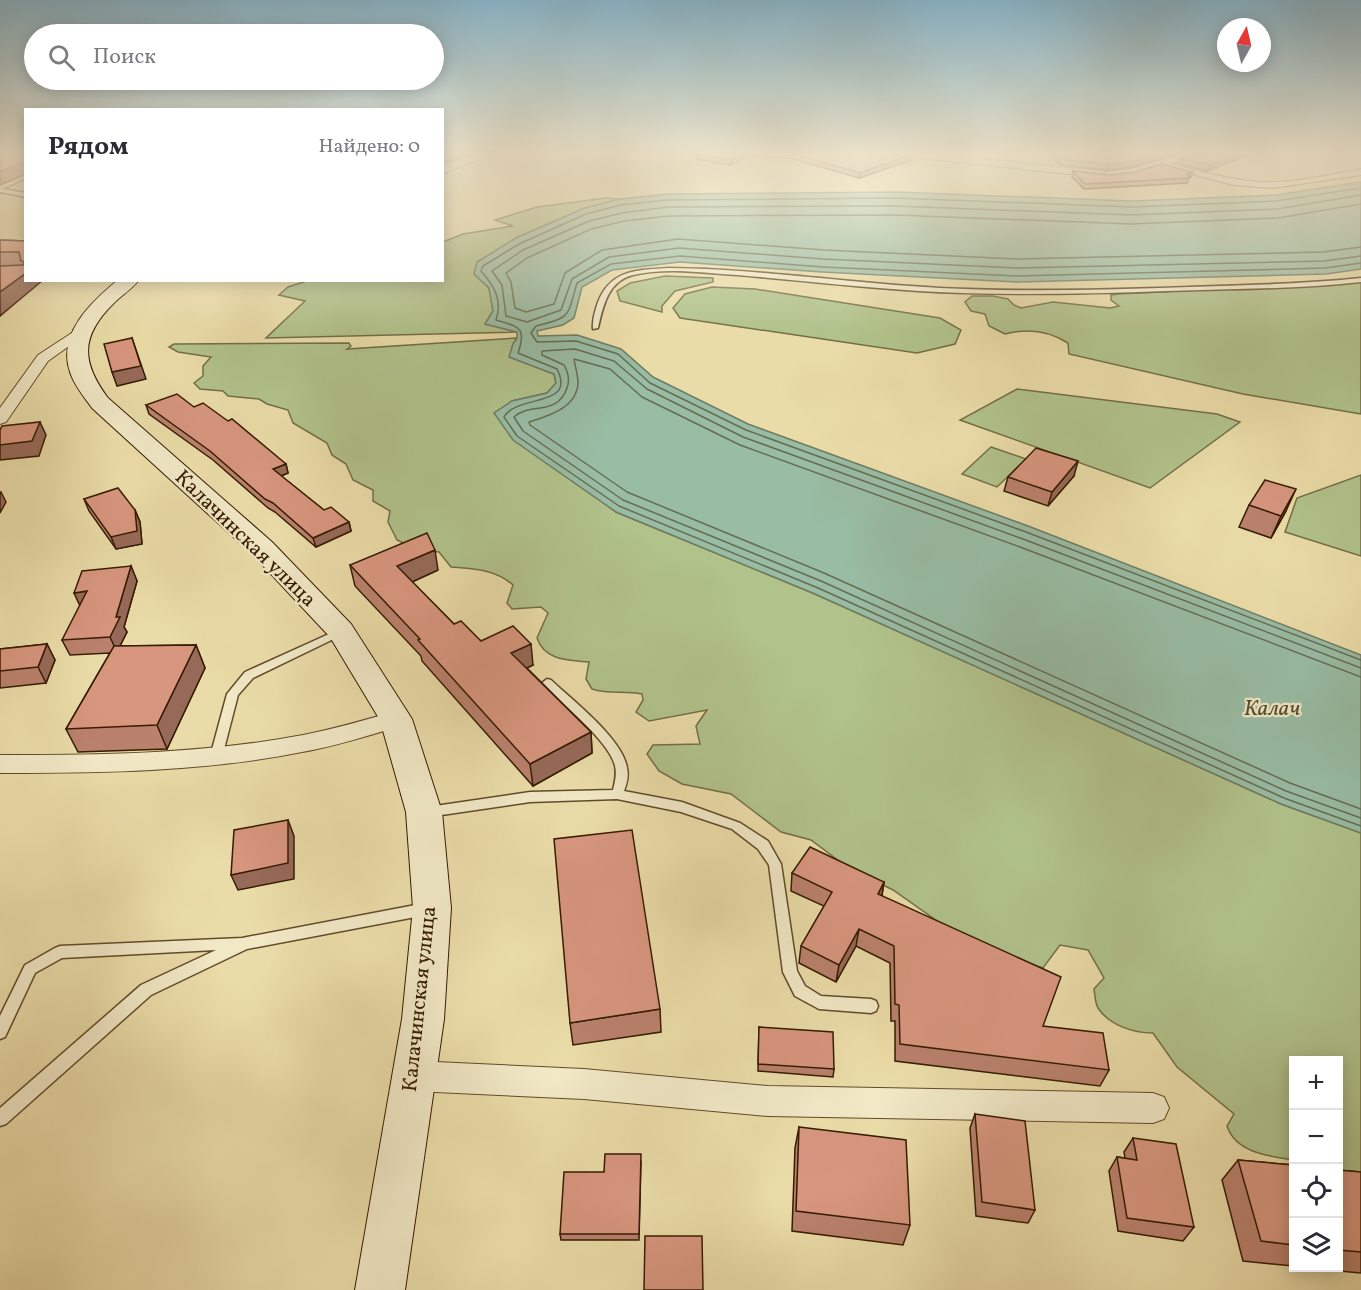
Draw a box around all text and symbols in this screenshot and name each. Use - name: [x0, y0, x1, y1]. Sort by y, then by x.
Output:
- north arrow: [1217, 18, 1271, 72]
- search box: [24, 24, 444, 90]
- icon: search: [45, 41, 78, 74]
- text: Поиск: [93, 42, 156, 73]
- text: Рядом: [48, 129, 128, 165]
- text: Найдено: 0: [318, 133, 420, 161]
- street label: Калачинская улица: [168, 464, 322, 614]
- water label: Калач: [1244, 694, 1300, 725]
- street label: Калачинская улица: [396, 905, 444, 1093]
- map controls: [1289, 1056, 1343, 1272]
- button: +: [1289, 1056, 1343, 1110]
- button: −: [1289, 1110, 1343, 1164]
- button: locate: [1289, 1164, 1343, 1218]
- button: layers: [1289, 1218, 1343, 1272]

